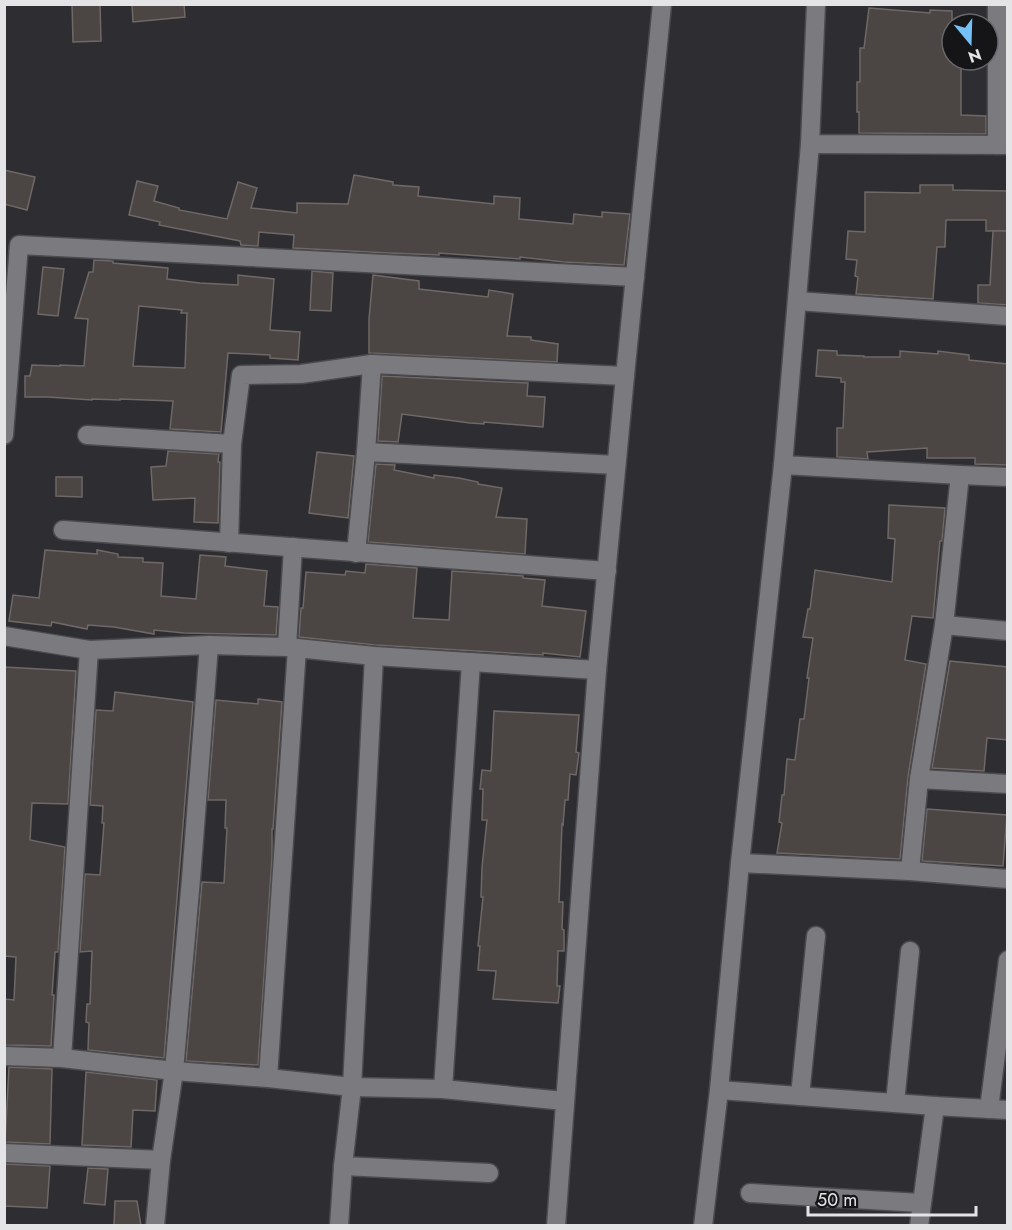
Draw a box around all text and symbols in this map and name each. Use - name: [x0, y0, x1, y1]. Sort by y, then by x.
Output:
- north arrow: [940, 12, 1000, 72]
- text: N: [965, 43, 984, 69]
- scale bar: [808, 1179, 976, 1217]
- text: 50 m: [817, 1187, 857, 1213]

